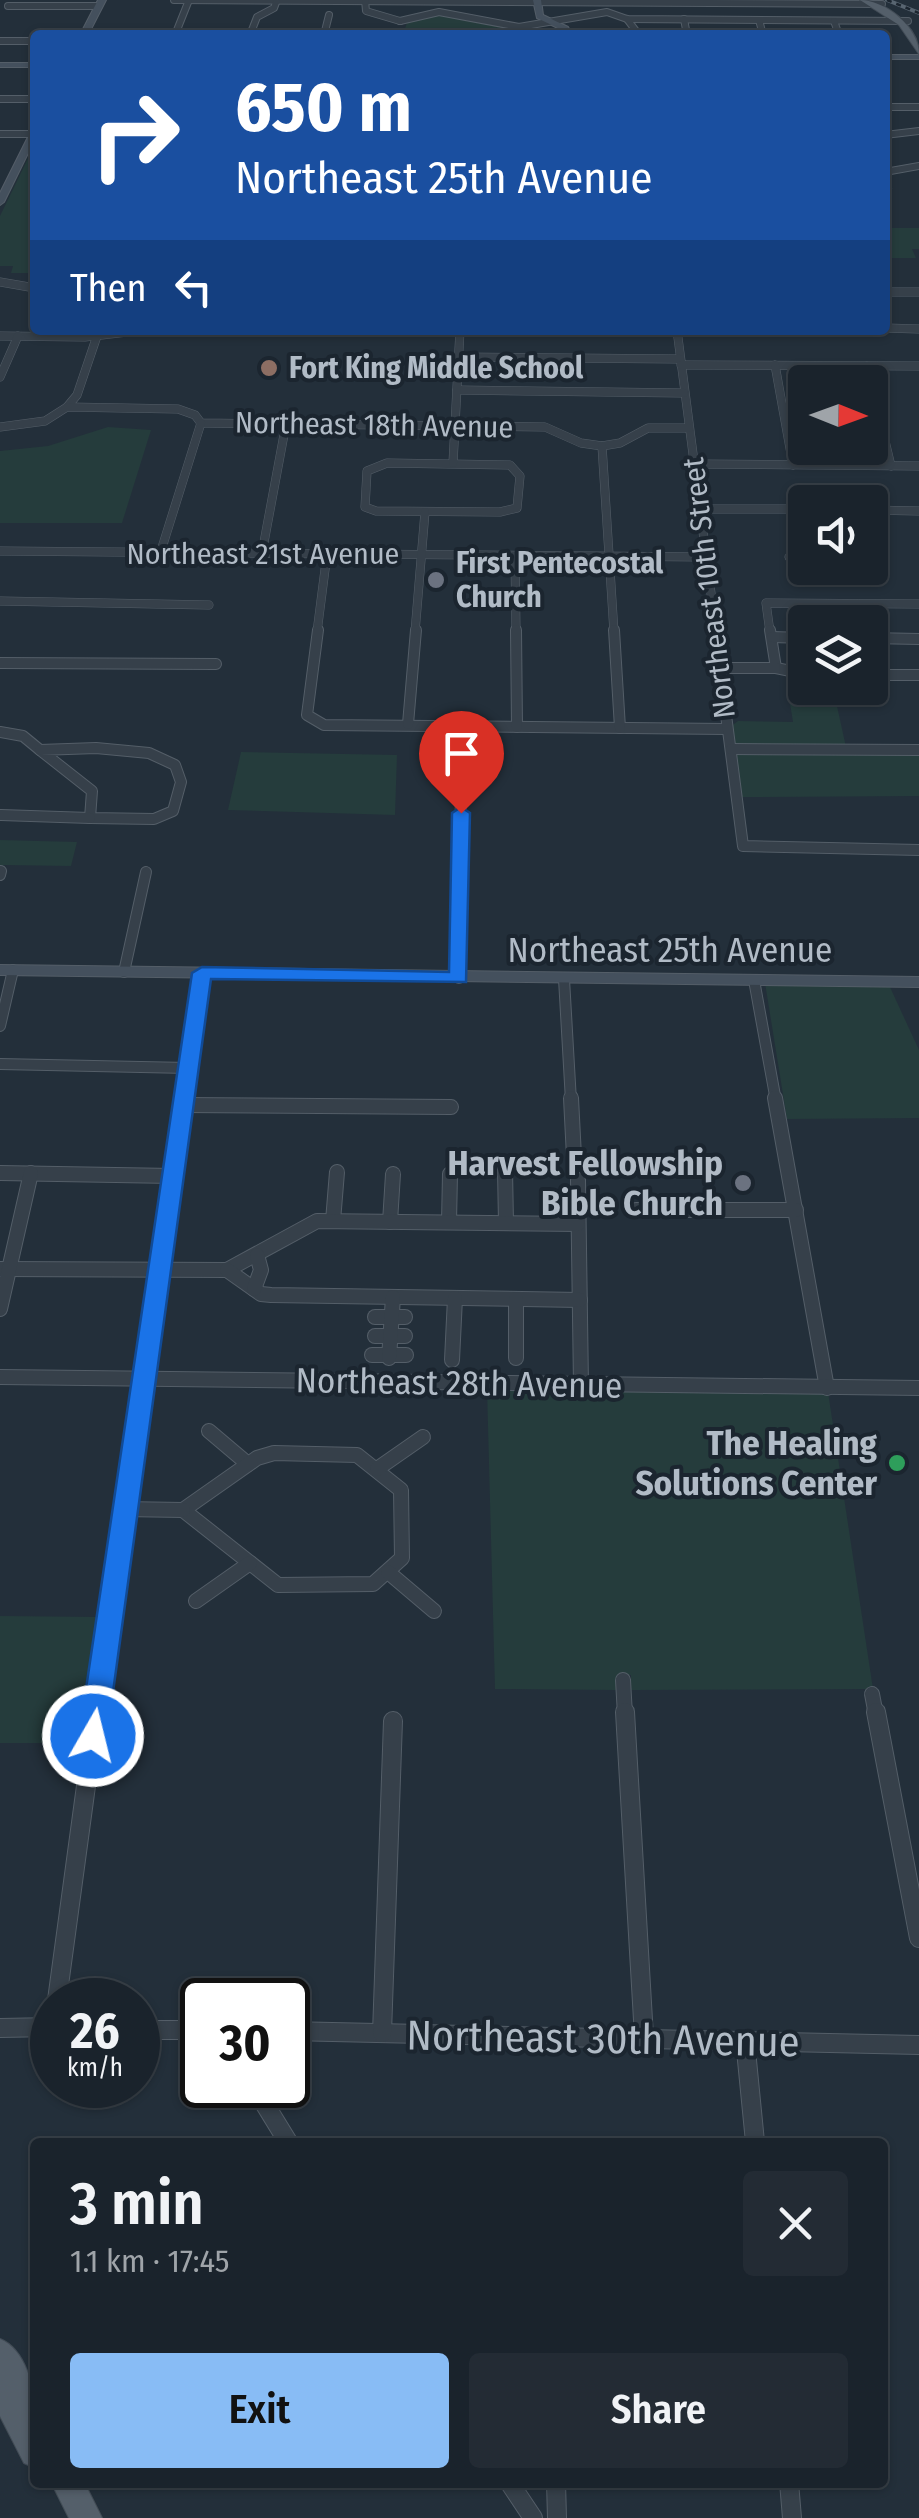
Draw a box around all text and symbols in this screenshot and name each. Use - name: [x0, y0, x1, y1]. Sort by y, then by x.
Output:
- text: 650 m: [235, 66, 412, 150]
- icon: right: [70, 70, 200, 200]
- text: Northeast 25th Avenue: [235, 151, 653, 205]
- icon: left: [166, 260, 221, 315]
- text: Then: [70, 265, 146, 311]
- place label: Fort King Middle School: [289, 350, 584, 386]
- marker: Fort King Middle School: [258, 357, 280, 379]
- north arrow: [788, 365, 888, 465]
- map controls: [788, 365, 888, 705]
- street label: Northeast 18th Avenue: [235, 405, 513, 445]
- street label: Northeast 10th Street: [675, 455, 743, 720]
- button: sound: [788, 485, 888, 585]
- street label: Northeast 21st Avenue: [127, 536, 399, 572]
- place label: First Pentecostal Church: [456, 545, 664, 615]
- marker: First Pentecostal Church: [425, 569, 447, 591]
- button: layers: [788, 605, 888, 705]
- pin: [419, 711, 504, 814]
- icon: arrive: [434, 726, 489, 781]
- street label: Northeast 25th Avenue: [508, 929, 832, 971]
- place label: Harvest Fellowship Bible Church: [448, 1142, 723, 1224]
- marker: Harvest Fellowship Bible Church: [732, 1172, 754, 1194]
- street label: Northeast 28th Avenue: [295, 1359, 623, 1407]
- place label: The Healing Solutions Center: [635, 1422, 878, 1504]
- marker: The Healing Solutions Center: [886, 1452, 908, 1474]
- position arrow: [41, 1684, 145, 1788]
- speed limit sign: 30: [180, 1978, 310, 2108]
- text: 26: [70, 2001, 120, 2061]
- street label: Northeast 30th Avenue: [406, 2011, 800, 2067]
- text: km/h: [67, 2053, 123, 2083]
- text: 3 min: [70, 2168, 204, 2240]
- button: close: [743, 2171, 848, 2276]
- text: 1.1 km · 17:45: [70, 2242, 229, 2280]
- button: Exit: [70, 2353, 449, 2468]
- button: Share: [469, 2353, 848, 2468]

